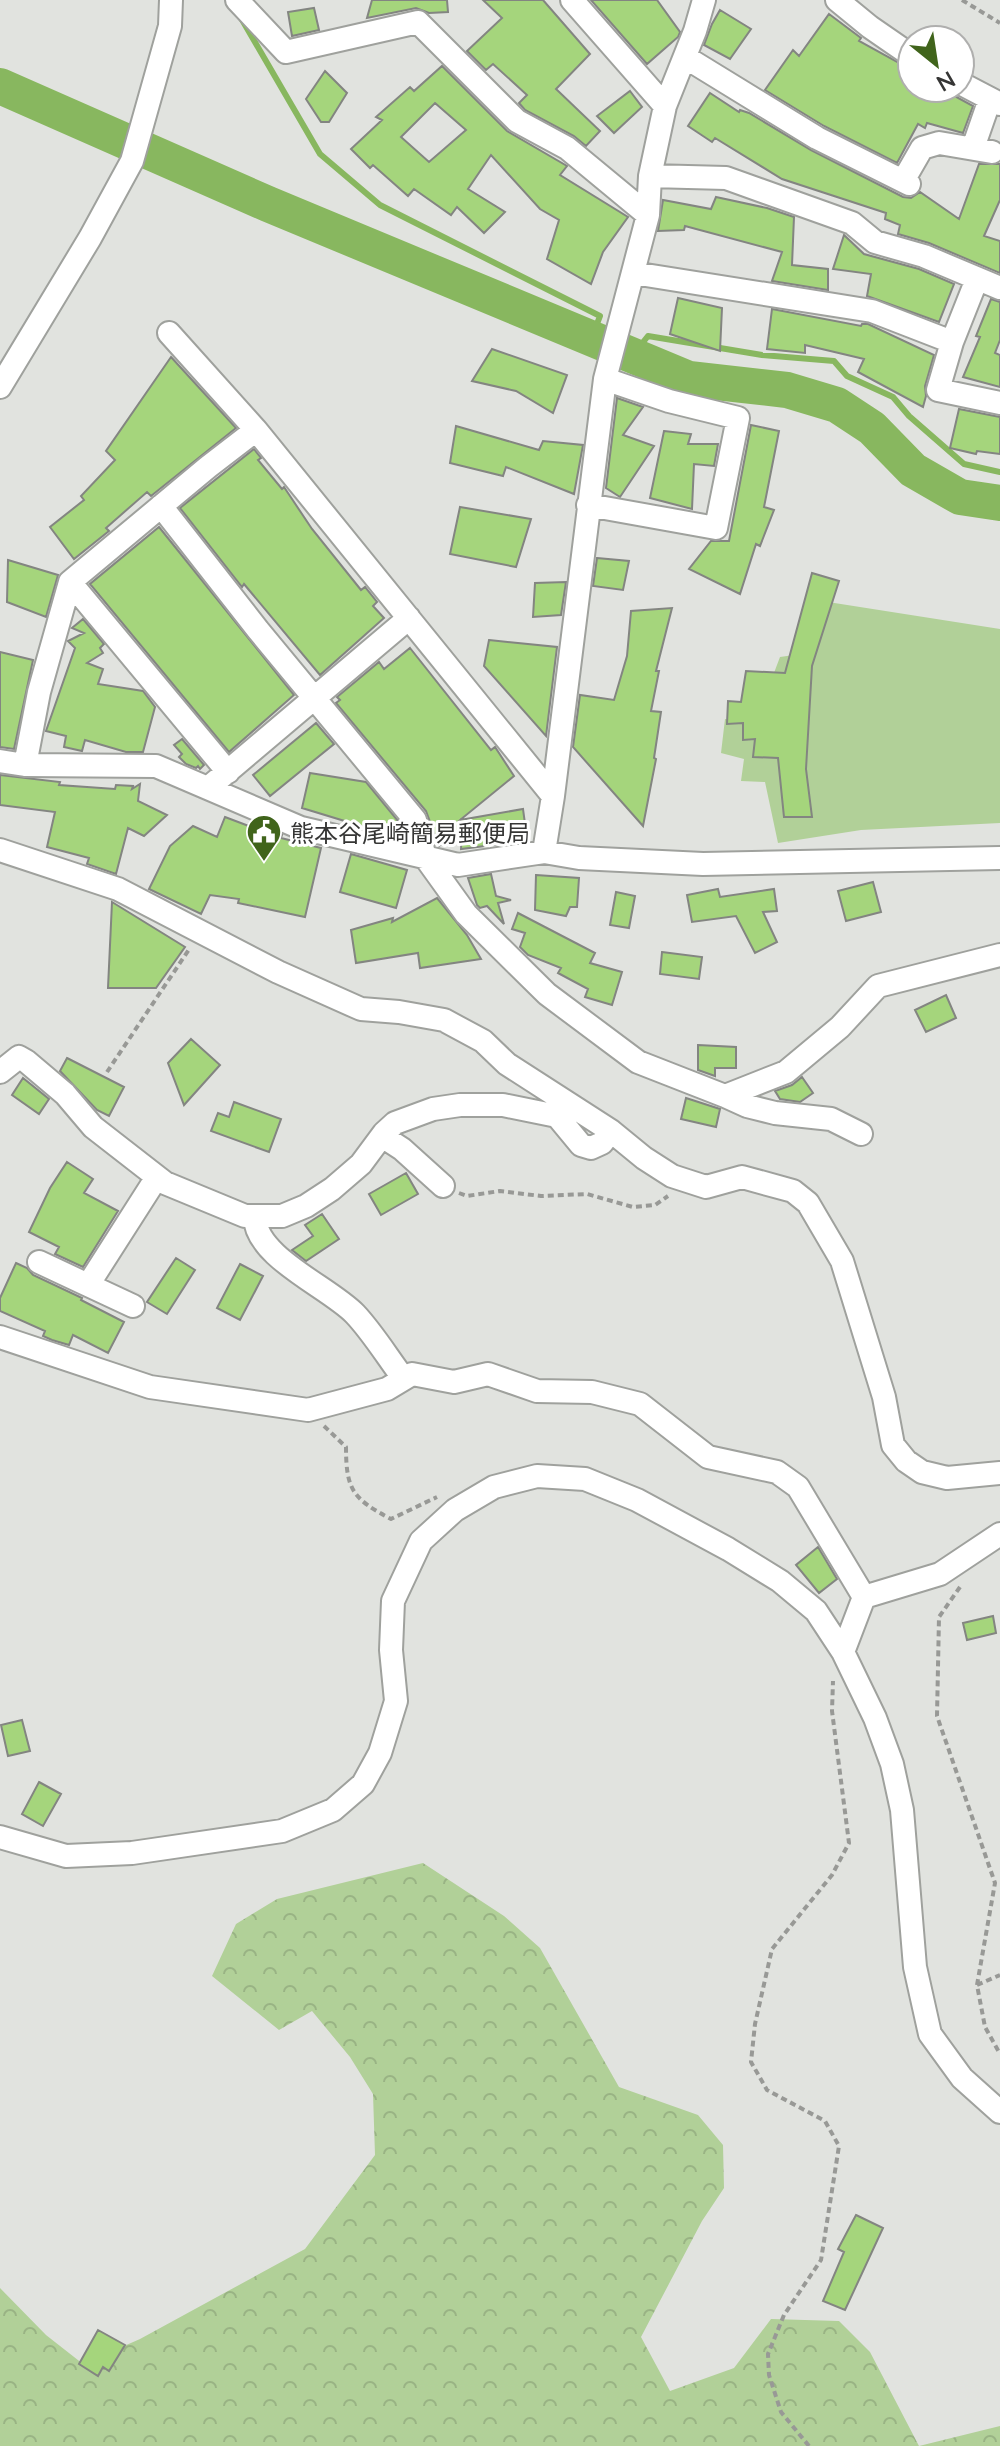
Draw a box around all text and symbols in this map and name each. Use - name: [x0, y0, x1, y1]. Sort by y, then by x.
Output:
- north arrow: [896, 24, 976, 104]
- text: N: [932, 66, 960, 98]
- public building icon: 熊本谷尾崎簡易郵便局: [245, 813, 283, 863]
- place label: 熊本谷尾崎簡易郵便局: [290, 818, 530, 847]

